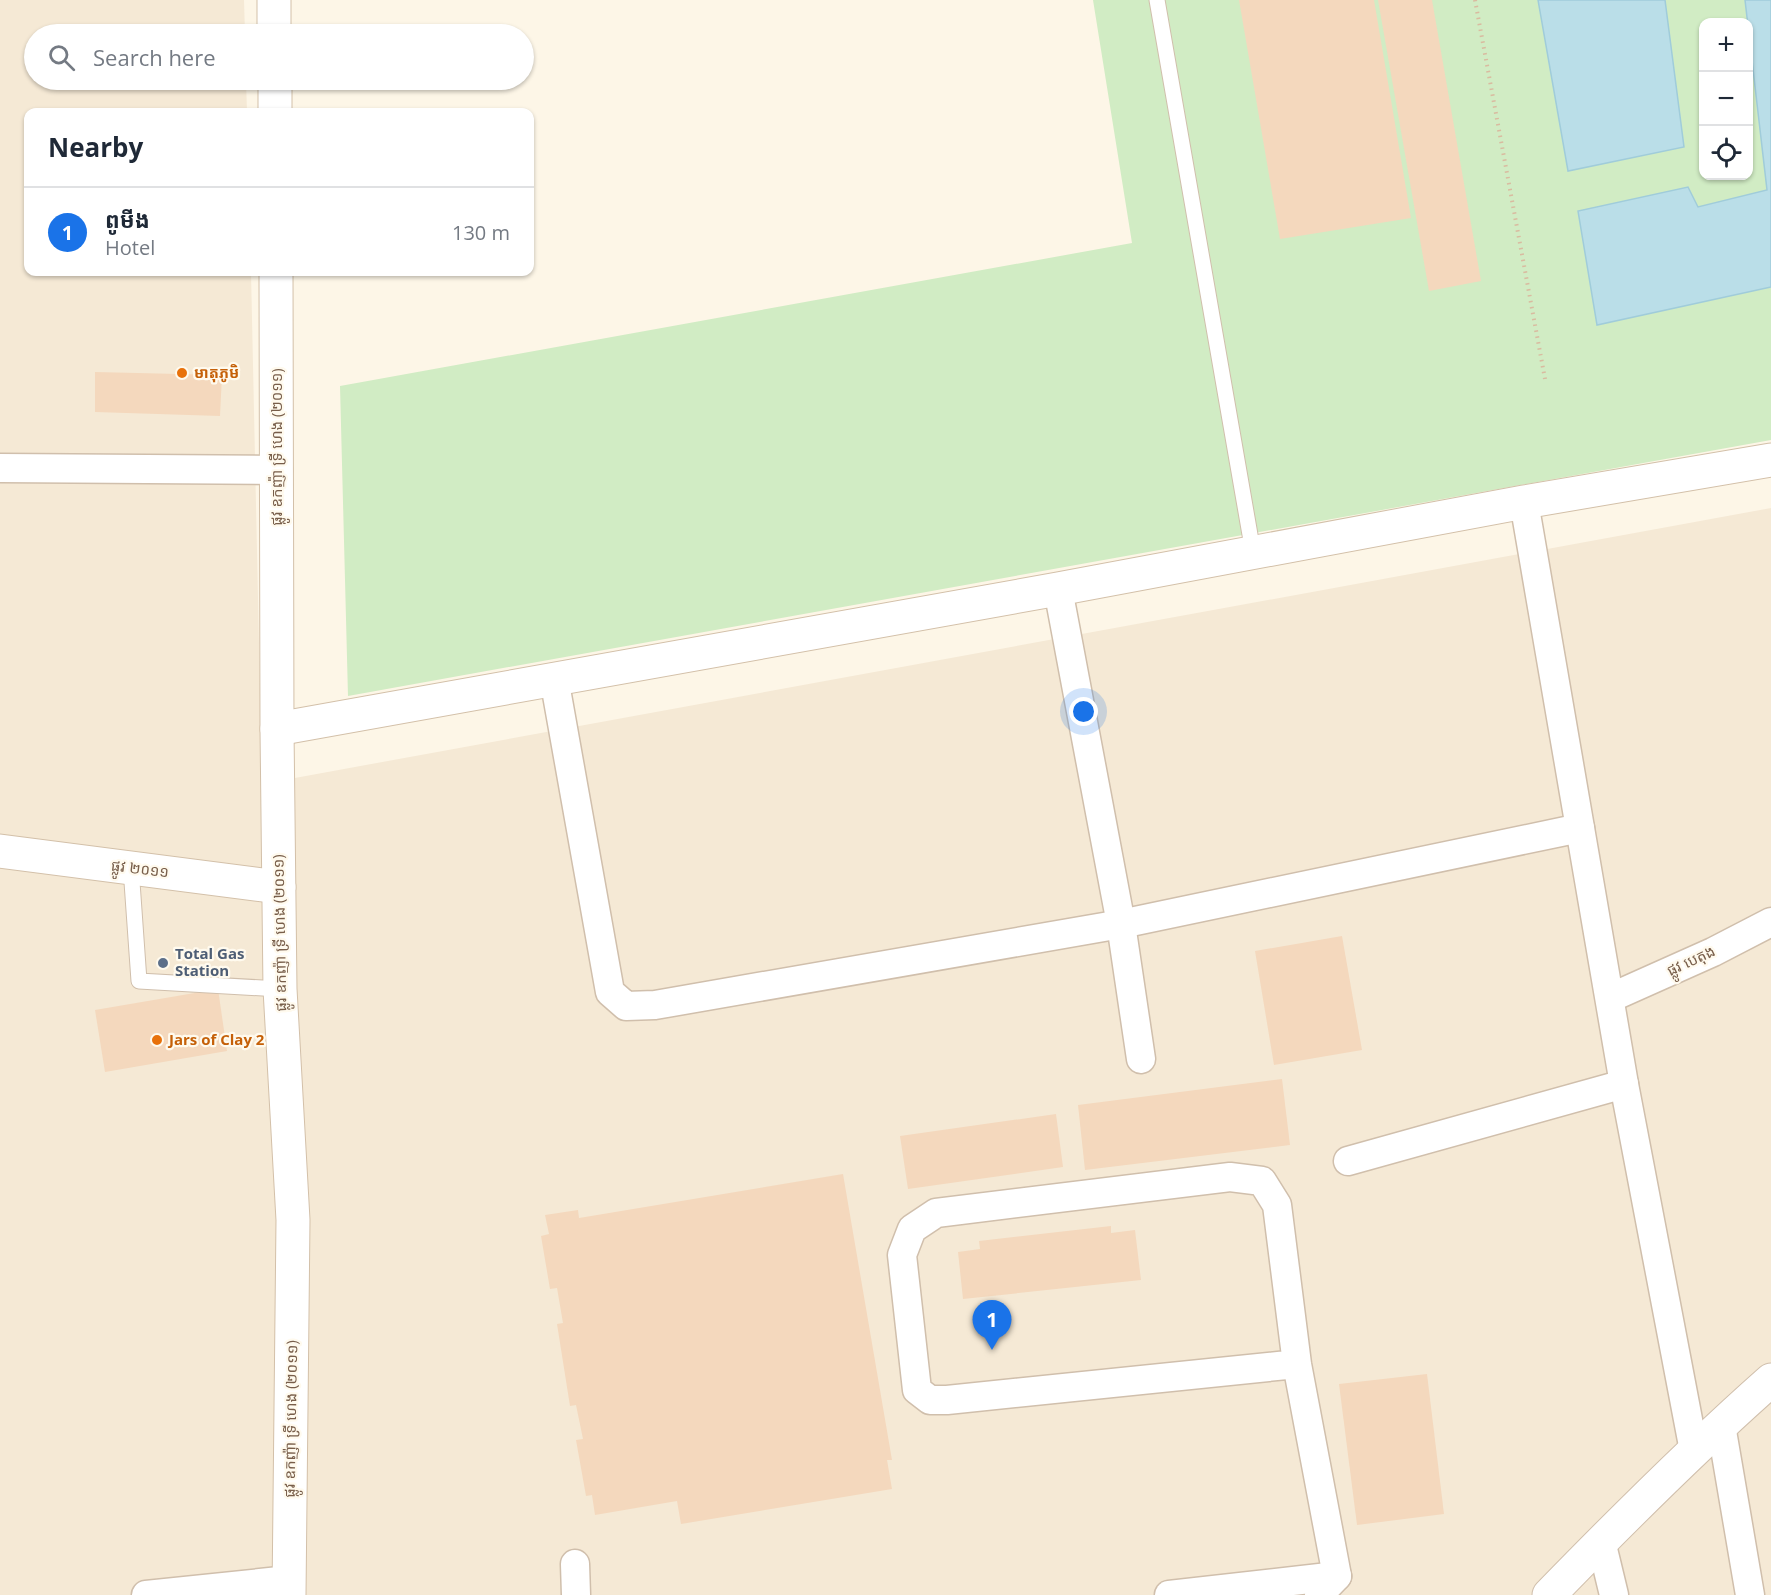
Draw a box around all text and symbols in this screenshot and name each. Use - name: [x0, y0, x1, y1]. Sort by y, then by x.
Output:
- map controls: [1699, 18, 1753, 180]
- button: +: [1699, 18, 1753, 72]
- search box: [24, 24, 534, 90]
- icon: search: [45, 41, 78, 74]
- text: Search here: [93, 42, 216, 72]
- button: −: [1699, 72, 1753, 126]
- button: locate: [1699, 126, 1753, 180]
- text: Nearby: [48, 129, 143, 165]
- text: ពូមីង: [105, 204, 150, 234]
- text: 1: [62, 219, 73, 246]
- text: 130 m: [452, 219, 510, 246]
- text: Hotel: [105, 234, 155, 261]
- place label: មាតុភូមិ: [194, 362, 239, 383]
- marker: មាតុភូមិ: [175, 366, 189, 380]
- street label: ផ្លូវ ឧកញ៉ា ទ្រី ហេង (២០១១): [266, 368, 290, 526]
- your location: [1069, 697, 1098, 726]
- street label: ផ្លូវ ឧកញ៉ា ទ្រី ហេង (២០១១): [268, 854, 295, 1012]
- street label: ផ្លូវ ២០១១: [109, 855, 170, 886]
- street label: ផ្លូវ បេតុង: [1663, 940, 1720, 984]
- place label: Total Gas Station: [175, 943, 244, 980]
- marker: Total Gas Station: [156, 956, 170, 970]
- place label: Jars of Clay 2: [167, 1029, 265, 1049]
- marker: Jars of Clay 2: [150, 1033, 164, 1047]
- pin: 1: [972, 1300, 1012, 1350]
- street label: ផ្លូវ ឧកញ៉ា ទ្រី ហេង (២០១១): [279, 1340, 306, 1498]

